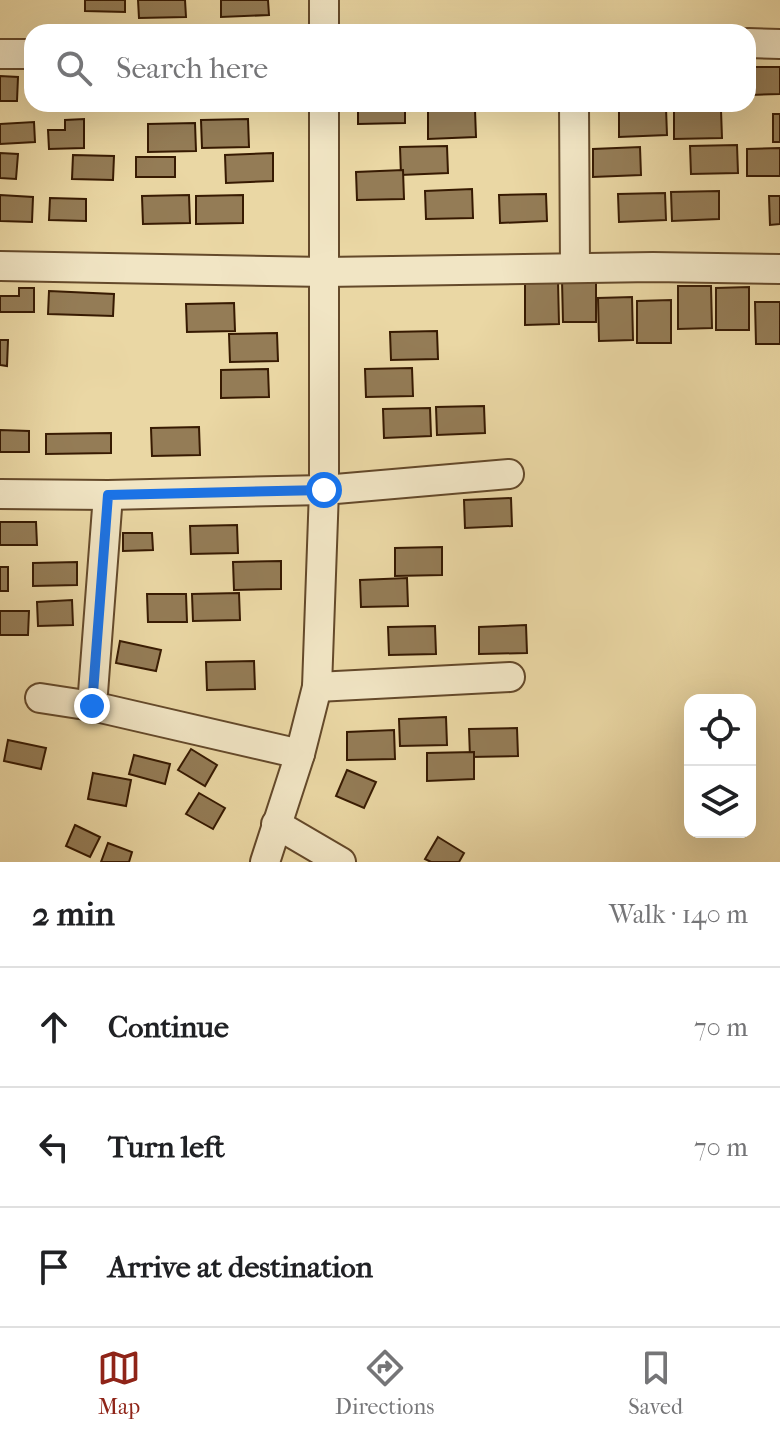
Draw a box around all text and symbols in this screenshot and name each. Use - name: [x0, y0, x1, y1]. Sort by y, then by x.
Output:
- search box: [24, 24, 756, 112]
- icon: search: [52, 46, 96, 90]
- text: Search here: [116, 51, 268, 86]
- route start: [306, 472, 342, 508]
- route end: [74, 688, 110, 724]
- map controls: [684, 694, 756, 838]
- button: locate: [684, 694, 756, 766]
- button: layers: [684, 766, 756, 838]
- text: 2 min: [32, 894, 115, 934]
- text: Walk · 140 m: [609, 899, 748, 930]
- icon: ahead: [32, 1005, 76, 1049]
- text: Continue: [108, 1010, 229, 1045]
- text: 70 m: [694, 1012, 748, 1043]
- icon: left: [32, 1125, 76, 1169]
- text: Turn left: [108, 1130, 225, 1165]
- text: 70 m: [694, 1132, 748, 1163]
- icon: arrive: [32, 1245, 76, 1289]
- text: Arrive at destination: [108, 1250, 373, 1285]
- tab: Map: [97, 1346, 141, 1420]
- tab: Directions: [335, 1346, 434, 1420]
- tab: Saved: [628, 1346, 683, 1420]

